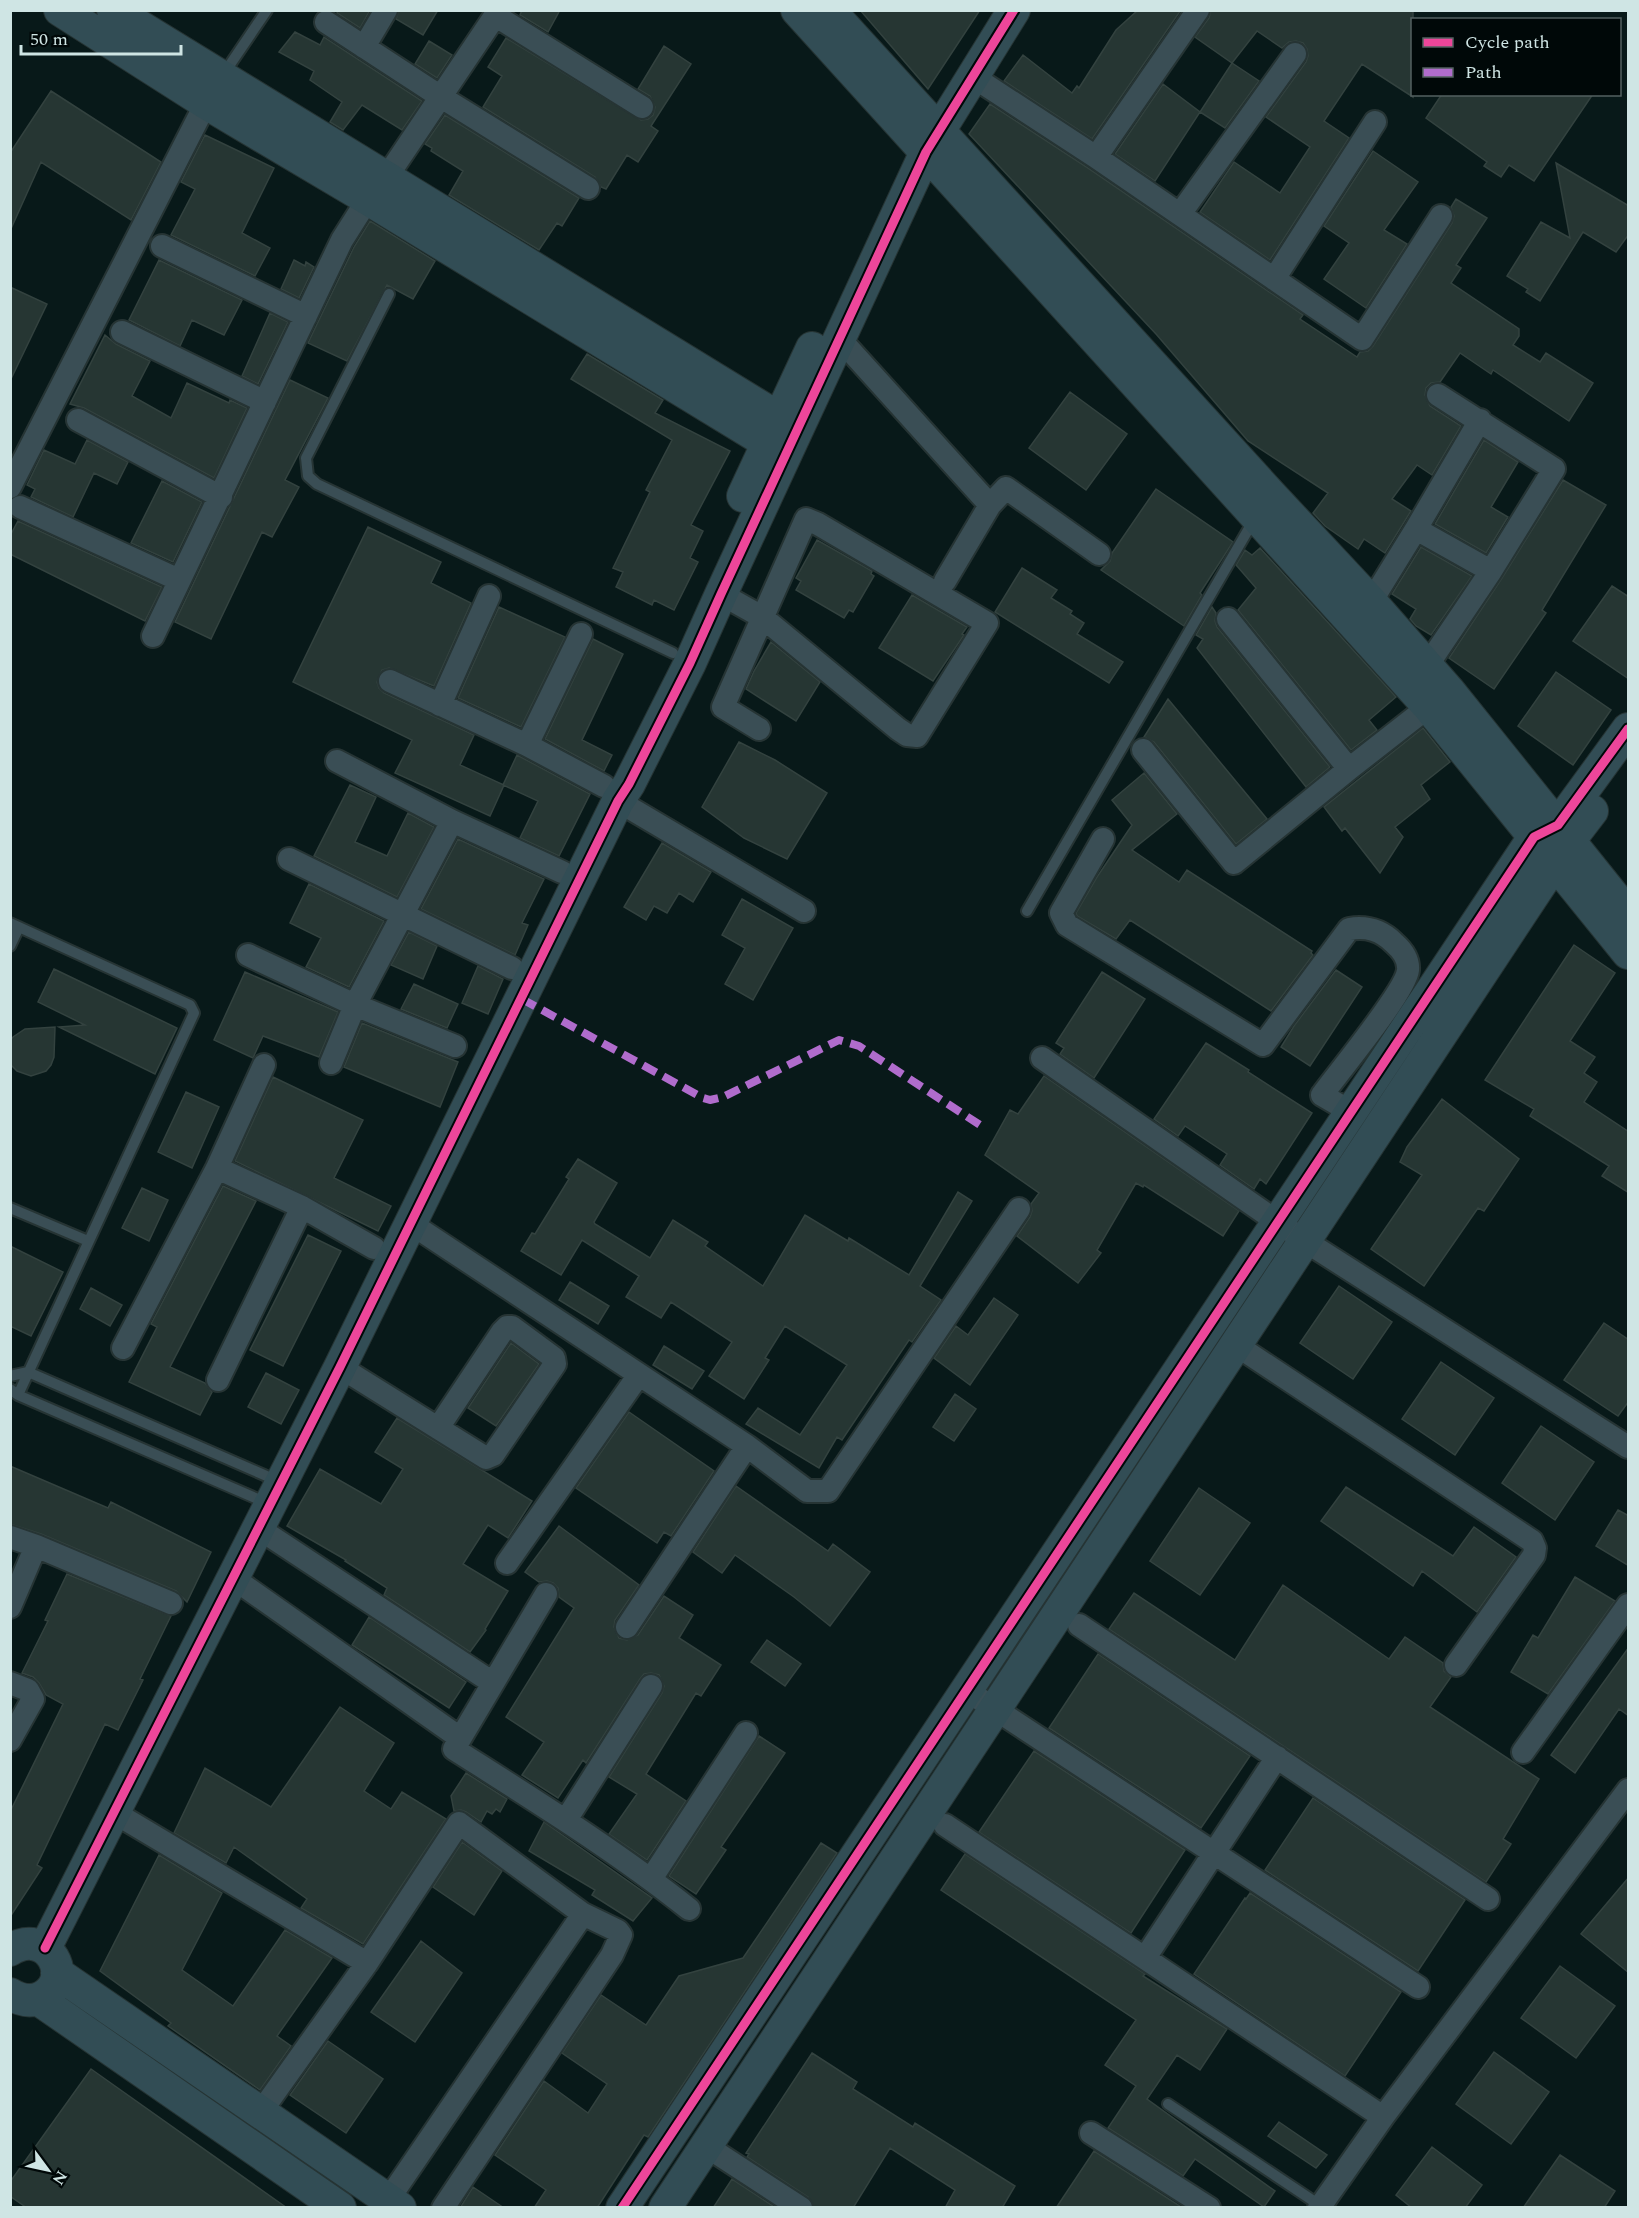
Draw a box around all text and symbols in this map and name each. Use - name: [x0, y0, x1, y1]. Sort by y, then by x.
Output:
- scale bar: [21, 18, 182, 56]
- legend: [1411, 18, 1621, 96]
- text: 50 m: [30, 26, 68, 53]
- text: Cycle path: [1465, 29, 1550, 56]
- text: Path: [1465, 59, 1502, 86]
- north arrow: [18, 2140, 78, 2200]
- text: N: [46, 2166, 73, 2190]

